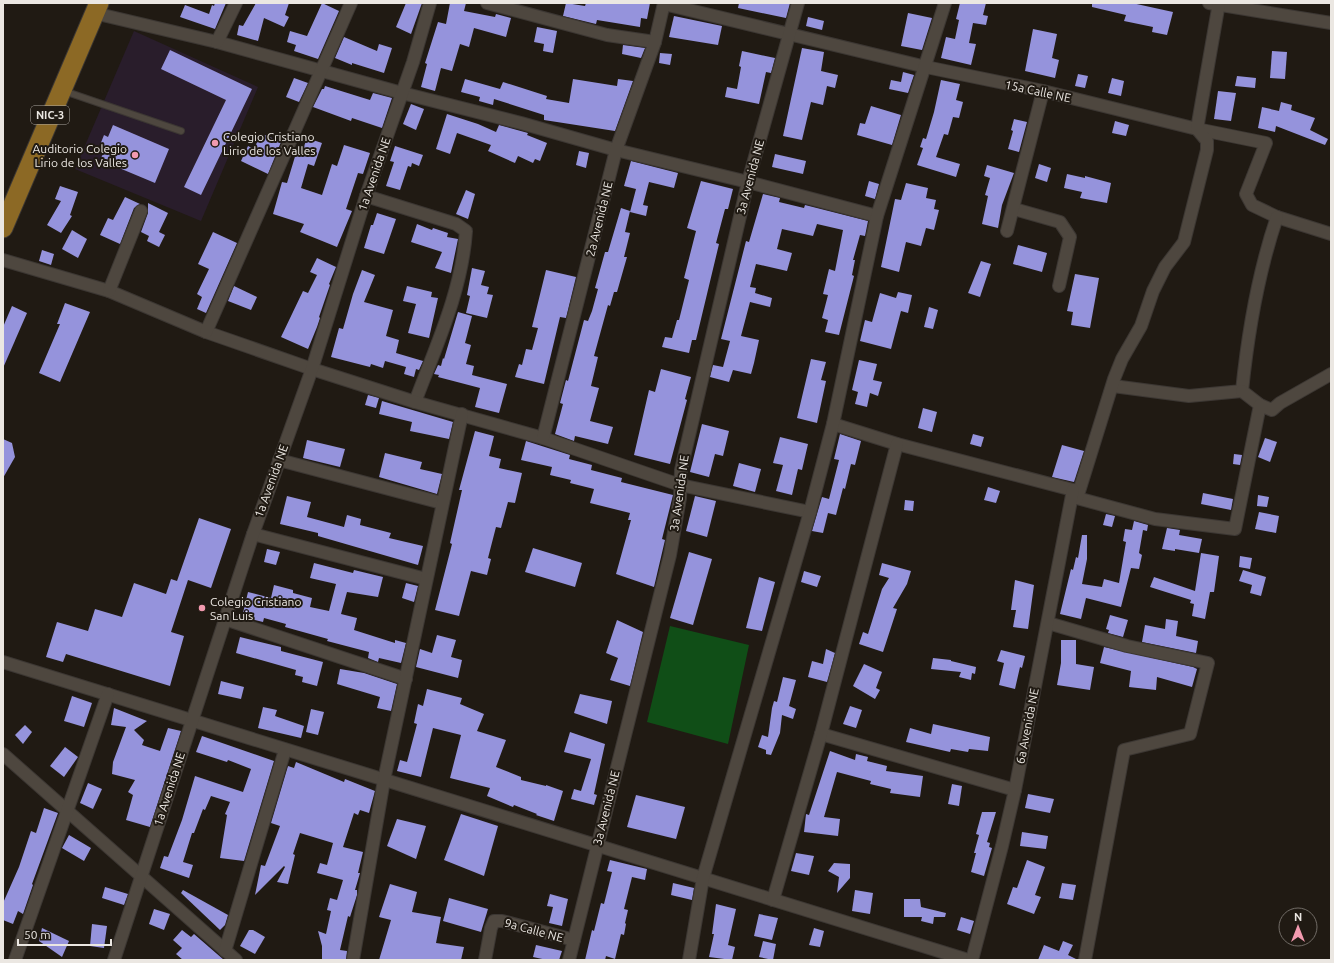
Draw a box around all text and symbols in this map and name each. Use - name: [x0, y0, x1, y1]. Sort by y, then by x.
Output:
- street label: 15a Calle NE: [1004, 78, 1072, 104]
- road number: NIC-3: [31, 106, 69, 124]
- place label: Colegio Cristiano Lirio de los Valles: [223, 130, 315, 157]
- street label: 1a Avenida NE: [355, 135, 393, 212]
- marker: Colegio Cristiano Lirio de los Valles: [210, 138, 220, 148]
- street label: 3a Avenida NE: [734, 138, 766, 216]
- place label: Auditorio Colegio Lirio de los Valles: [32, 142, 127, 169]
- marker: Auditorio Colegio Lirio de los Valles: [130, 150, 140, 160]
- street label: 2a Avenida NE: [583, 180, 615, 258]
- street label: 1a Avenida NE: [252, 442, 290, 519]
- street label: 3a Avenida NE: [667, 454, 691, 532]
- place label: Colegio Cristiano San Luis: [210, 595, 301, 622]
- marker: Colegio Cristiano San Luis: [197, 603, 207, 613]
- street label: 6a Avenida NE: [1013, 687, 1041, 765]
- street label: 1a Avenida NE: [151, 750, 187, 828]
- street label: 3a Avenida NE: [590, 769, 622, 847]
- north arrow: [1278, 907, 1318, 947]
- text: N: [1294, 911, 1302, 923]
- street label: 9a Calle NE: [503, 916, 565, 944]
- scale bar: [18, 921, 111, 947]
- text: 50 m: [24, 928, 51, 941]

